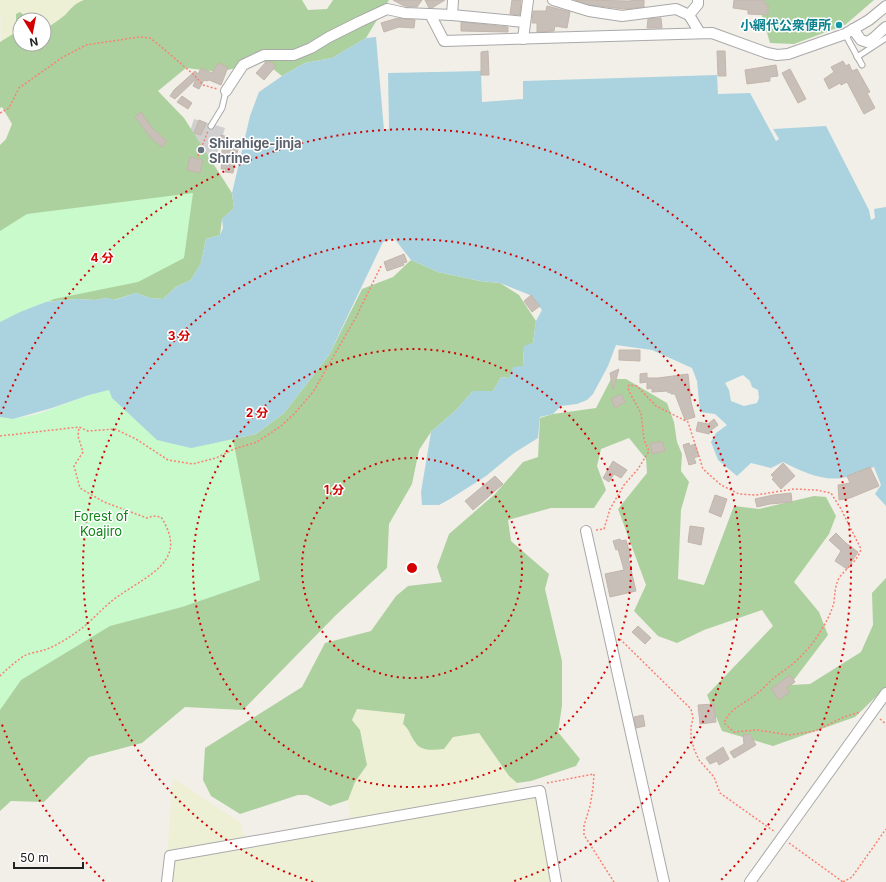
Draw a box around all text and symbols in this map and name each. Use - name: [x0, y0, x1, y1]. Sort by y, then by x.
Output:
- north arrow: [12, 12, 52, 52]
- place label: 小網代公衆便所: [740, 17, 831, 33]
- marker: 小網代公衆便所: [834, 20, 844, 30]
- text: N: [28, 34, 39, 49]
- place label: Shirahige-jinja Shrine: [209, 135, 302, 166]
- marker: Shirahige-jinja Shrine: [196, 145, 206, 155]
- text: 4 分: [91, 250, 113, 265]
- text: 3 分: [168, 328, 190, 343]
- text: 2 分: [246, 405, 268, 420]
- text: 1 分: [324, 482, 344, 497]
- park label: Forest of Koajiro: [74, 508, 128, 539]
- centre of rings: [405, 561, 419, 575]
- scale bar: [14, 844, 83, 870]
- text: 50 m: [20, 850, 49, 865]

